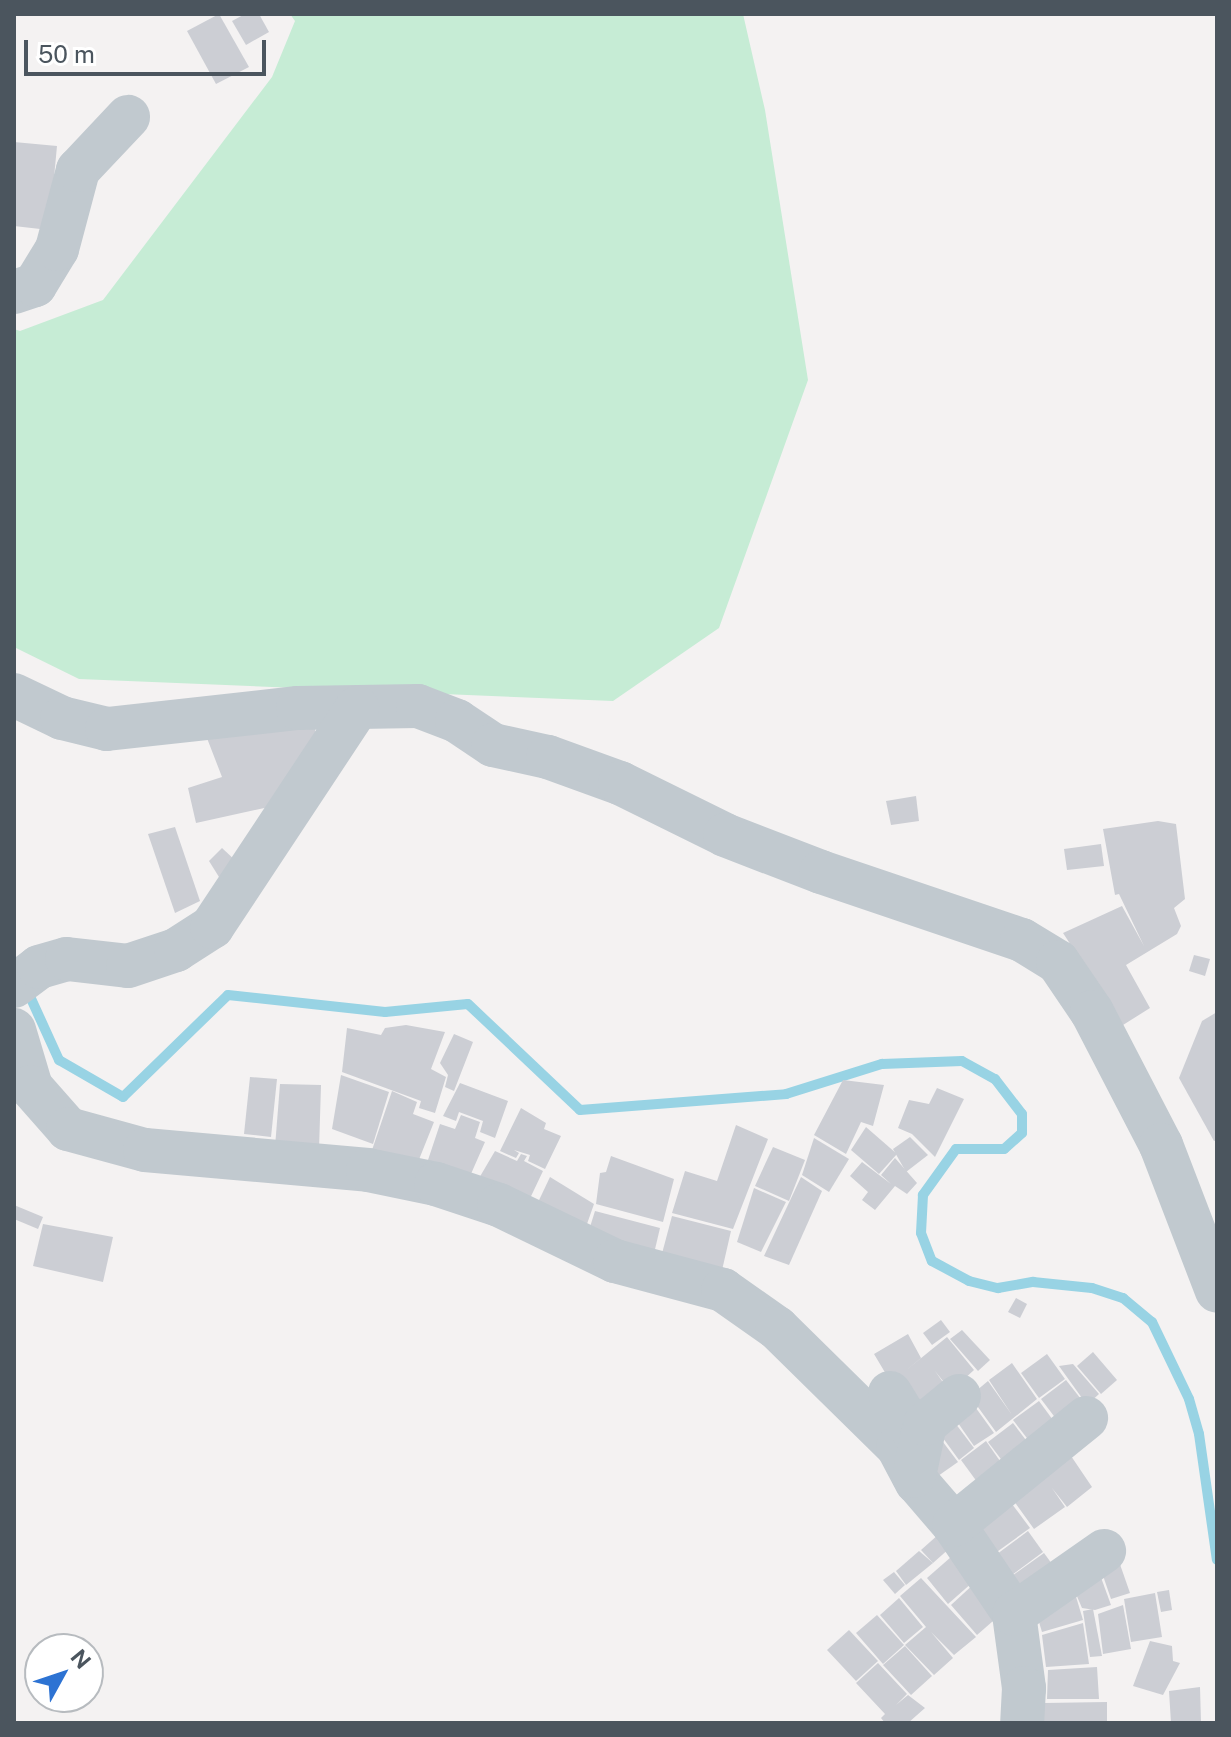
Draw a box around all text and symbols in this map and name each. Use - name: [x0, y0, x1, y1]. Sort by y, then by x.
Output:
- scale bar: [28, 24, 270, 74]
- text: 50 m: [38, 40, 95, 68]
- north arrow: [24, 1633, 104, 1713]
- text: N: [65, 1644, 96, 1674]

